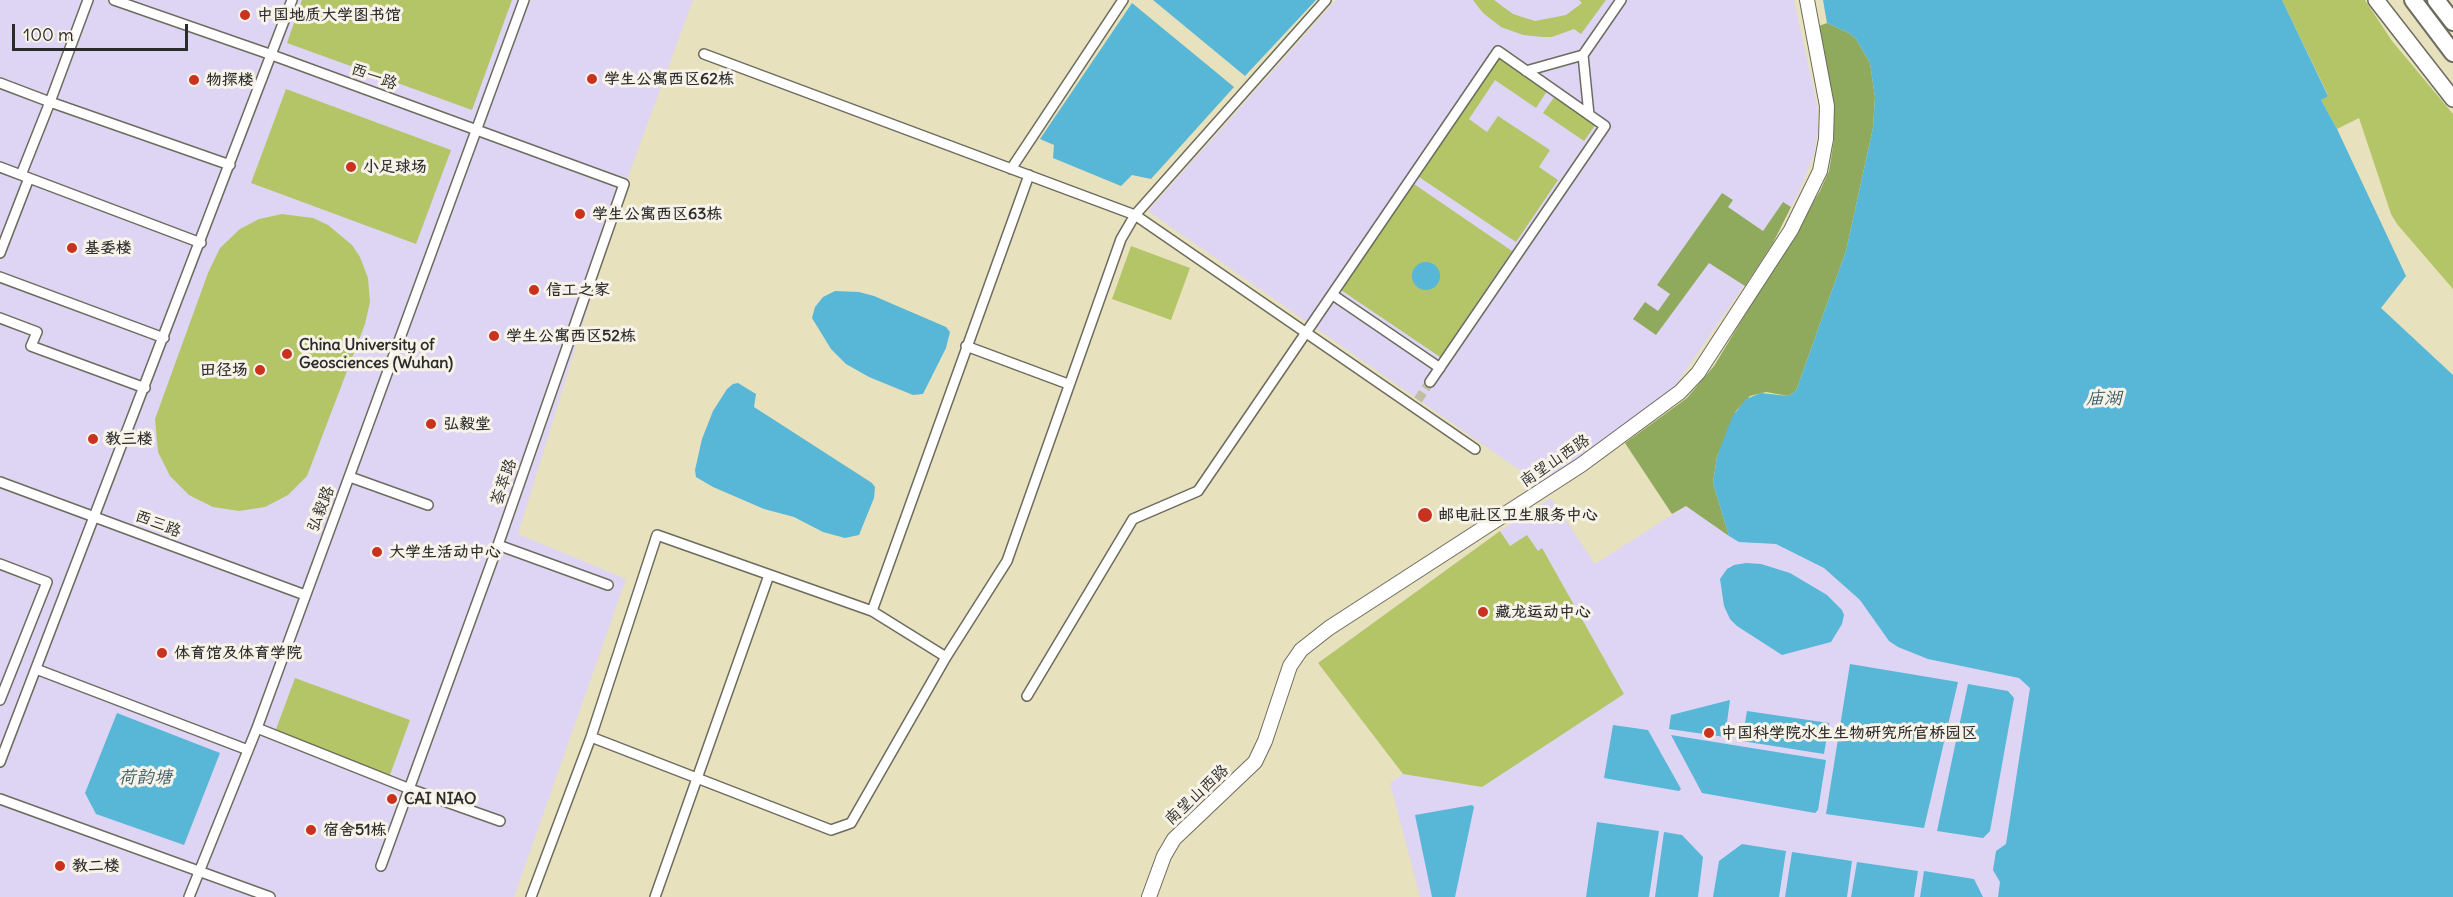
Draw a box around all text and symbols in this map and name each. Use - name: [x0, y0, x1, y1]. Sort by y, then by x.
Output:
- place label: 中国地质大学图书馆: [257, 5, 401, 25]
- marker: 中国地质大学图书馆: [238, 8, 252, 22]
- scale bar: [15, 12, 190, 50]
- text: 100 m: [23, 23, 74, 46]
- street label: 西一路: [348, 60, 400, 94]
- place label: 学生公寓西区62栋: [604, 69, 734, 89]
- place label: 物探楼: [206, 70, 254, 90]
- marker: 学生公寓西区62栋: [585, 72, 599, 86]
- marker: 物探楼: [187, 73, 201, 87]
- place label: 小足球场: [363, 157, 427, 177]
- marker: 小足球场: [344, 160, 358, 174]
- place label: 学生公寓西区63栋: [592, 204, 722, 224]
- marker: 学生公寓西区63栋: [573, 207, 587, 221]
- place label: 基委楼: [84, 238, 132, 258]
- marker: 基委楼: [65, 241, 79, 255]
- place label: 信工之家: [546, 280, 610, 300]
- marker: 信工之家: [527, 283, 541, 297]
- place label: 学生公寓西区52栋: [506, 326, 636, 346]
- marker: 学生公寓西区52栋: [487, 329, 501, 343]
- place label: China University of Geosciences (Wuhan): [299, 335, 453, 373]
- marker: China University of Geosciences (Wuhan): [280, 347, 294, 361]
- place label: 田径场: [200, 360, 248, 380]
- marker: 田径场: [253, 363, 267, 377]
- water label: 庙湖: [2086, 388, 2122, 410]
- place label: 弘毅堂: [443, 414, 491, 434]
- marker: 弘毅堂: [424, 417, 438, 431]
- place label: 教三楼: [105, 429, 153, 449]
- street label: 南望山西路: [1516, 431, 1594, 491]
- marker: 教三楼: [86, 432, 100, 446]
- street label: 荟萃路: [487, 456, 521, 508]
- street label: 弘毅路: [303, 483, 339, 535]
- place label: 邮电社区卫生服务中心: [1438, 505, 1598, 525]
- street label: 西三路: [132, 506, 184, 542]
- marker: 邮电社区卫生服务中心: [1416, 506, 1434, 524]
- place label: 大学生活动中心: [389, 542, 501, 562]
- marker: 大学生活动中心: [370, 545, 384, 559]
- place label: 藏龙运动中心: [1495, 602, 1591, 622]
- marker: 藏龙运动中心: [1476, 605, 1490, 619]
- place label: 体育馆及体育学院: [174, 643, 302, 663]
- marker: 体育馆及体育学院: [155, 646, 169, 660]
- place label: 中国科学院水生生物研究所官桥园区: [1721, 723, 1977, 743]
- marker: 中国科学院水生生物研究所官桥园区: [1702, 726, 1716, 740]
- street label: 南望山西路: [1161, 761, 1233, 829]
- water label: 荷韵塘: [118, 767, 172, 789]
- place label: CAI NIAO: [404, 789, 476, 809]
- marker: CAI NIAO: [385, 792, 399, 806]
- place label: 宿舍51栋: [323, 820, 387, 840]
- marker: 宿舍51栋: [304, 823, 318, 837]
- place label: 教二楼: [72, 856, 120, 876]
- marker: 教二楼: [53, 859, 67, 873]

